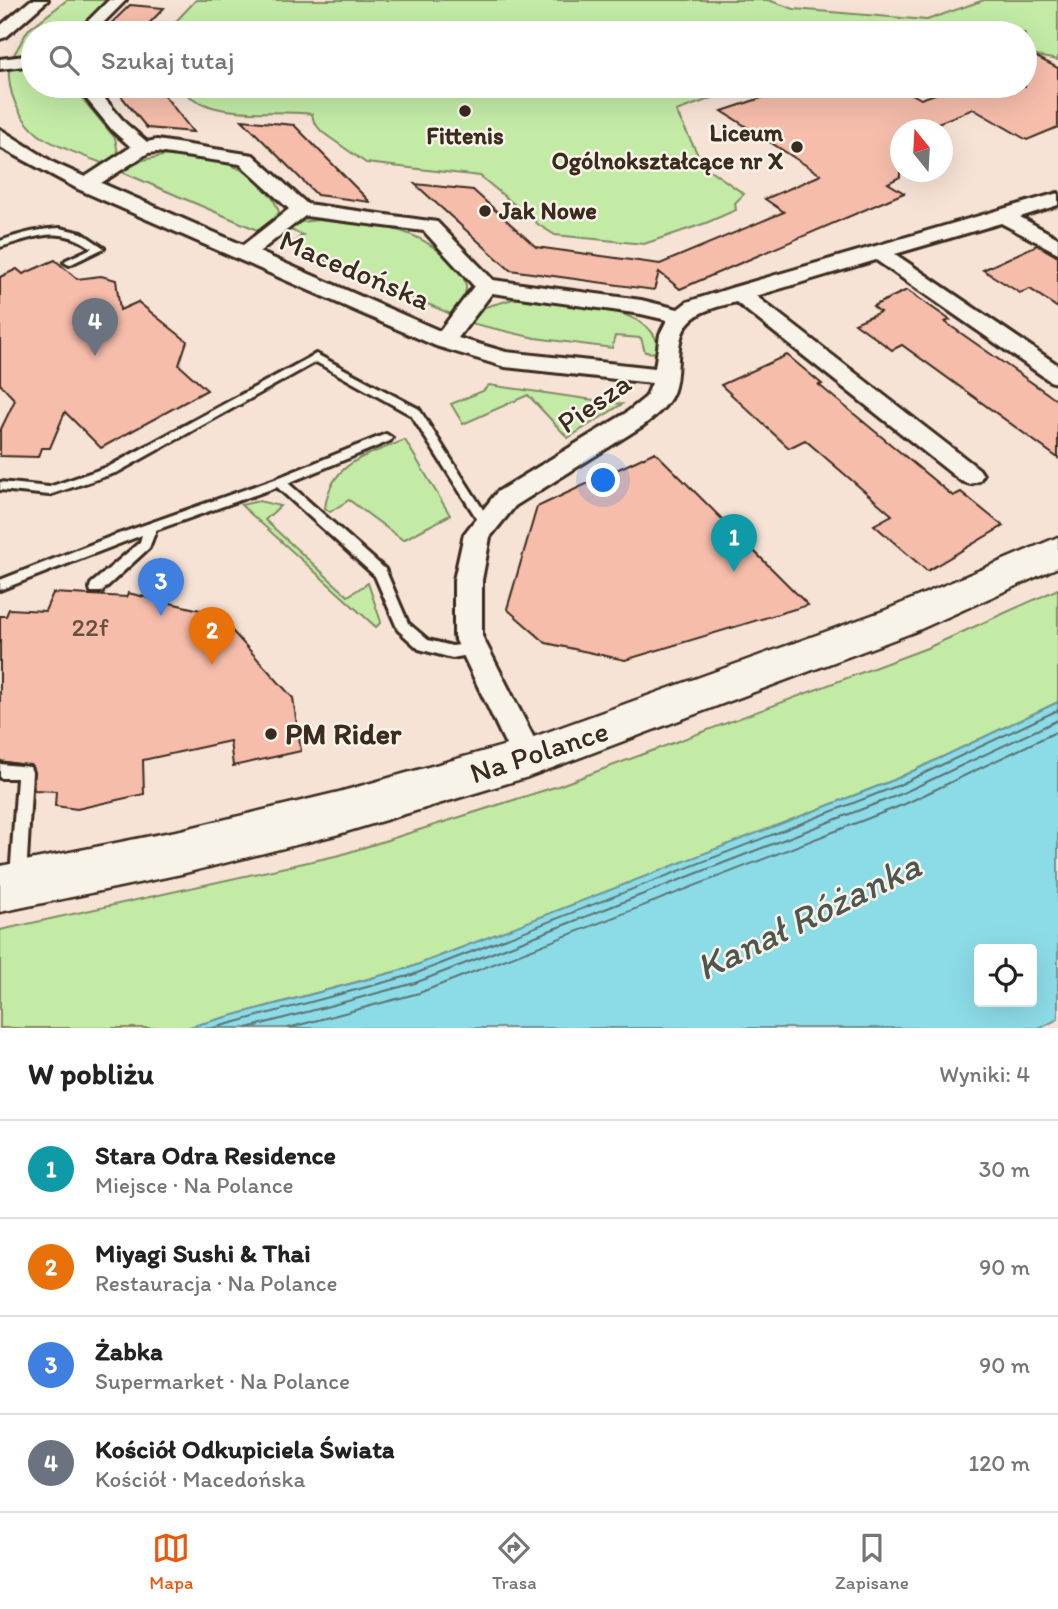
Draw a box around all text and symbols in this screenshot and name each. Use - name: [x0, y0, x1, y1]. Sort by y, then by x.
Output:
- search box: [21, 21, 1037, 98]
- icon: search: [45, 41, 83, 79]
- text: Szukaj tutaj: [101, 44, 234, 76]
- marker: Fittenis: [457, 103, 473, 119]
- place label: Liceum Ogólnokształcące nr X: [551, 118, 784, 176]
- north arrow: [890, 119, 953, 182]
- place label: Fittenis: [426, 121, 504, 150]
- marker: Liceum Ogólnokształcące nr X: [789, 139, 805, 155]
- place label: Jak Nowe: [498, 196, 597, 225]
- marker: Jak Nowe: [477, 203, 493, 219]
- street label: Macedońska: [274, 221, 437, 318]
- pin: 4: [72, 298, 118, 356]
- street label: Piesza: [550, 364, 638, 441]
- your location: [586, 463, 620, 497]
- pin: 1: [711, 514, 757, 572]
- pin: 3: [138, 558, 184, 616]
- pin: 2: [189, 607, 235, 665]
- house number: 22f: [71, 611, 109, 643]
- street label: Na Polance: [465, 712, 613, 791]
- place label: PM Rider: [285, 715, 402, 752]
- marker: PM Rider: [263, 726, 279, 742]
- water label: Kanał Różanka: [688, 842, 928, 990]
- map controls: [974, 944, 1037, 1007]
- button: locate: [974, 944, 1037, 1007]
- text: W pobliżu: [28, 1055, 154, 1092]
- text: Wyniki: 4: [939, 1060, 1030, 1088]
- text: Stara Odra Residence: [95, 1139, 336, 1171]
- text: 1: [46, 1155, 56, 1183]
- text: 30 m: [979, 1155, 1030, 1183]
- text: Miejsce · Na Polance: [95, 1171, 294, 1199]
- text: Miyagi Sushi & Thai: [95, 1237, 311, 1269]
- text: 2: [45, 1253, 57, 1281]
- text: 90 m: [979, 1253, 1030, 1281]
- text: Restauracja · Na Polance: [95, 1269, 337, 1297]
- text: Żabka: [95, 1335, 163, 1367]
- text: 3: [45, 1351, 57, 1379]
- text: 90 m: [979, 1351, 1030, 1379]
- text: Supermarket · Na Polance: [95, 1367, 350, 1395]
- text: Kościół Odkupiciela Świata: [95, 1433, 395, 1465]
- text: 4: [44, 1449, 58, 1477]
- text: 120 m: [969, 1449, 1030, 1477]
- text: Kościół · Macedońska: [95, 1465, 305, 1493]
- tab: Mapa: [149, 1529, 193, 1594]
- tab: Trasa: [492, 1529, 536, 1594]
- tab: Zapisane: [835, 1529, 909, 1594]

